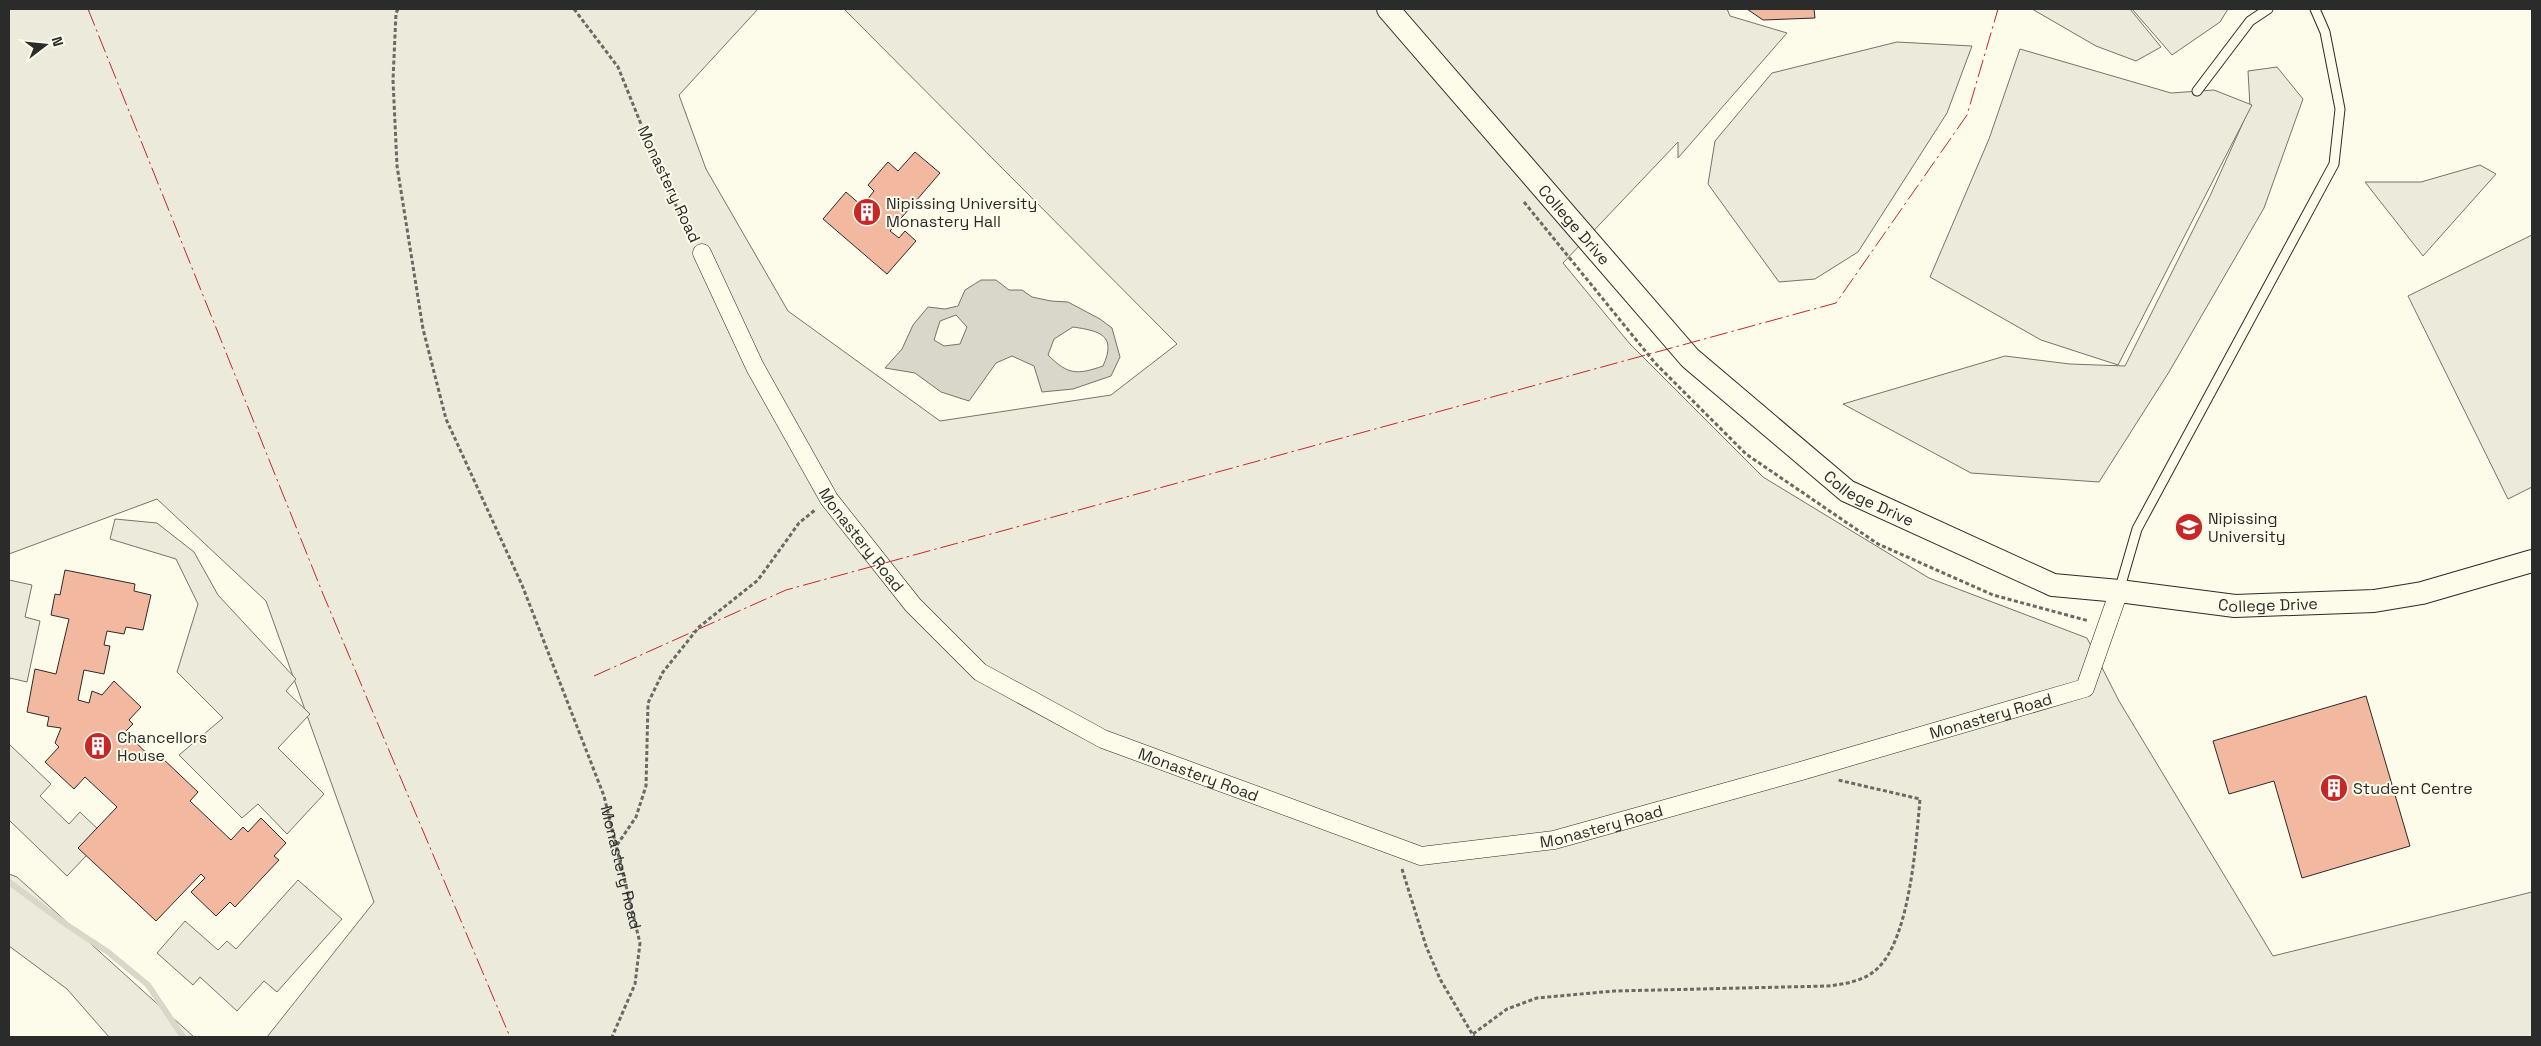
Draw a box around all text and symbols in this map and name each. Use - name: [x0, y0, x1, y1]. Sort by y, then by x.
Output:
- north arrow: [20, 20, 70, 70]
- text: N: [48, 34, 67, 48]
- street label: Monastery Road: [633, 122, 705, 246]
- street label: College Drive: [1534, 180, 1615, 269]
- place label: Nipissing University Monastery Hall: [886, 193, 1037, 232]
- building icon: Nipissing University Monastery Hall: [852, 197, 882, 227]
- street label: College Drive: [1819, 465, 1917, 531]
- street label: Monastery Road: [814, 484, 909, 596]
- place label: Nipissing University: [2208, 508, 2286, 547]
- school or university icon: Nipissing University: [2174, 512, 2204, 542]
- street label: College Drive: [2217, 593, 2318, 617]
- street label: Monastery Road: [1927, 688, 2054, 743]
- place label: Chancellors House: [117, 727, 207, 766]
- building icon: Chancellors House: [83, 731, 113, 761]
- street label: Monastery Road: [1136, 742, 1262, 806]
- building icon: Student Centre: [2319, 773, 2349, 803]
- place label: Student Centre: [2353, 778, 2473, 799]
- street label: Monastery Road: [1539, 800, 1665, 852]
- street label: Monastery Road: [596, 803, 647, 931]

